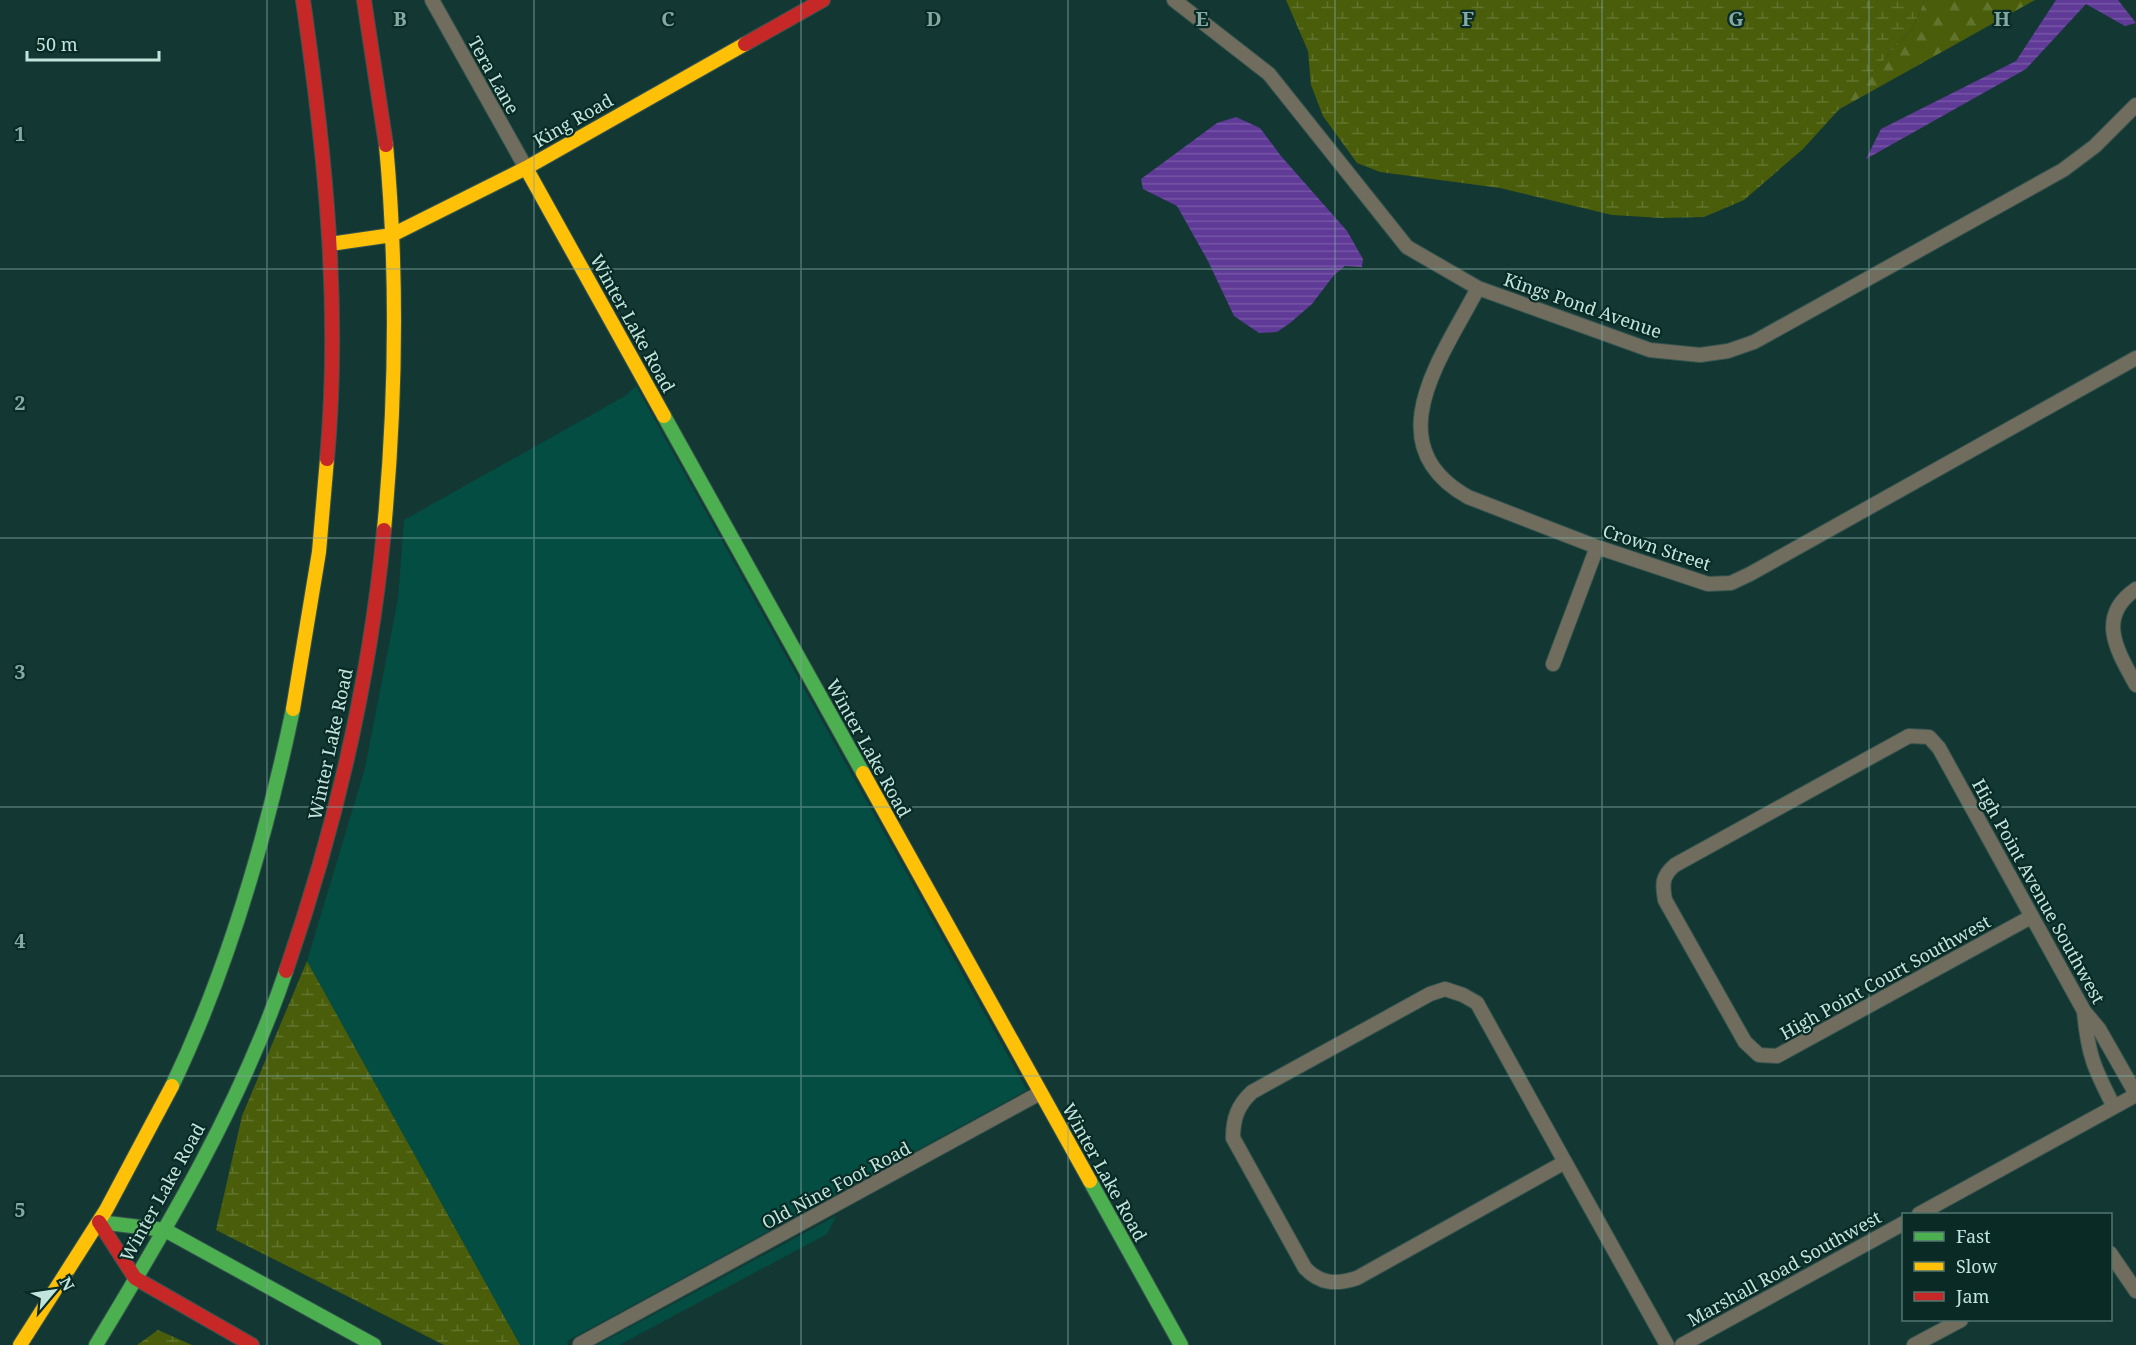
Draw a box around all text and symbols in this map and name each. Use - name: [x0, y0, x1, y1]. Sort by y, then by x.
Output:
- text: B: [393, 5, 407, 32]
- text: C: [661, 5, 675, 32]
- text: D: [926, 5, 942, 32]
- text: E: [1195, 5, 1209, 32]
- text: F: [1462, 5, 1474, 32]
- text: G: [1728, 5, 1744, 32]
- text: H: [1994, 5, 2010, 32]
- scale bar: [27, 24, 159, 62]
- text: 50 m: [36, 32, 78, 56]
- street label: Tera Lane: [463, 32, 525, 118]
- street label: King Road: [529, 88, 617, 152]
- text: 1: [14, 120, 26, 147]
- street label: Winter Lake Road: [585, 250, 681, 396]
- street label: Kings Pond Avenue: [1501, 267, 1665, 343]
- text: 2: [14, 389, 26, 416]
- street label: Crown Street: [1600, 518, 1714, 576]
- text: 3: [14, 658, 26, 685]
- street label: Winter Lake Road: [302, 666, 358, 822]
- street label: Winter Lake Road: [821, 675, 917, 821]
- street label: High Point Avenue Southwest: [1967, 774, 2111, 1008]
- street label: High Point Court Southwest: [1776, 909, 1994, 1045]
- text: 4: [14, 927, 26, 954]
- street label: Winter Lake Road: [1057, 1099, 1153, 1245]
- street label: Winter Lake Road: [114, 1119, 210, 1265]
- street label: Old Nine Foot Road: [757, 1136, 915, 1234]
- text: 5: [14, 1196, 26, 1223]
- street label: Marshall Road Southwest: [1683, 1205, 1885, 1331]
- legend: [1902, 1213, 2112, 1321]
- text: Fast: [1956, 1224, 1991, 1248]
- text: Slow: [1956, 1254, 1998, 1278]
- north arrow: [24, 1261, 84, 1321]
- text: N: [54, 1273, 80, 1295]
- text: Jam: [1955, 1284, 1990, 1308]

